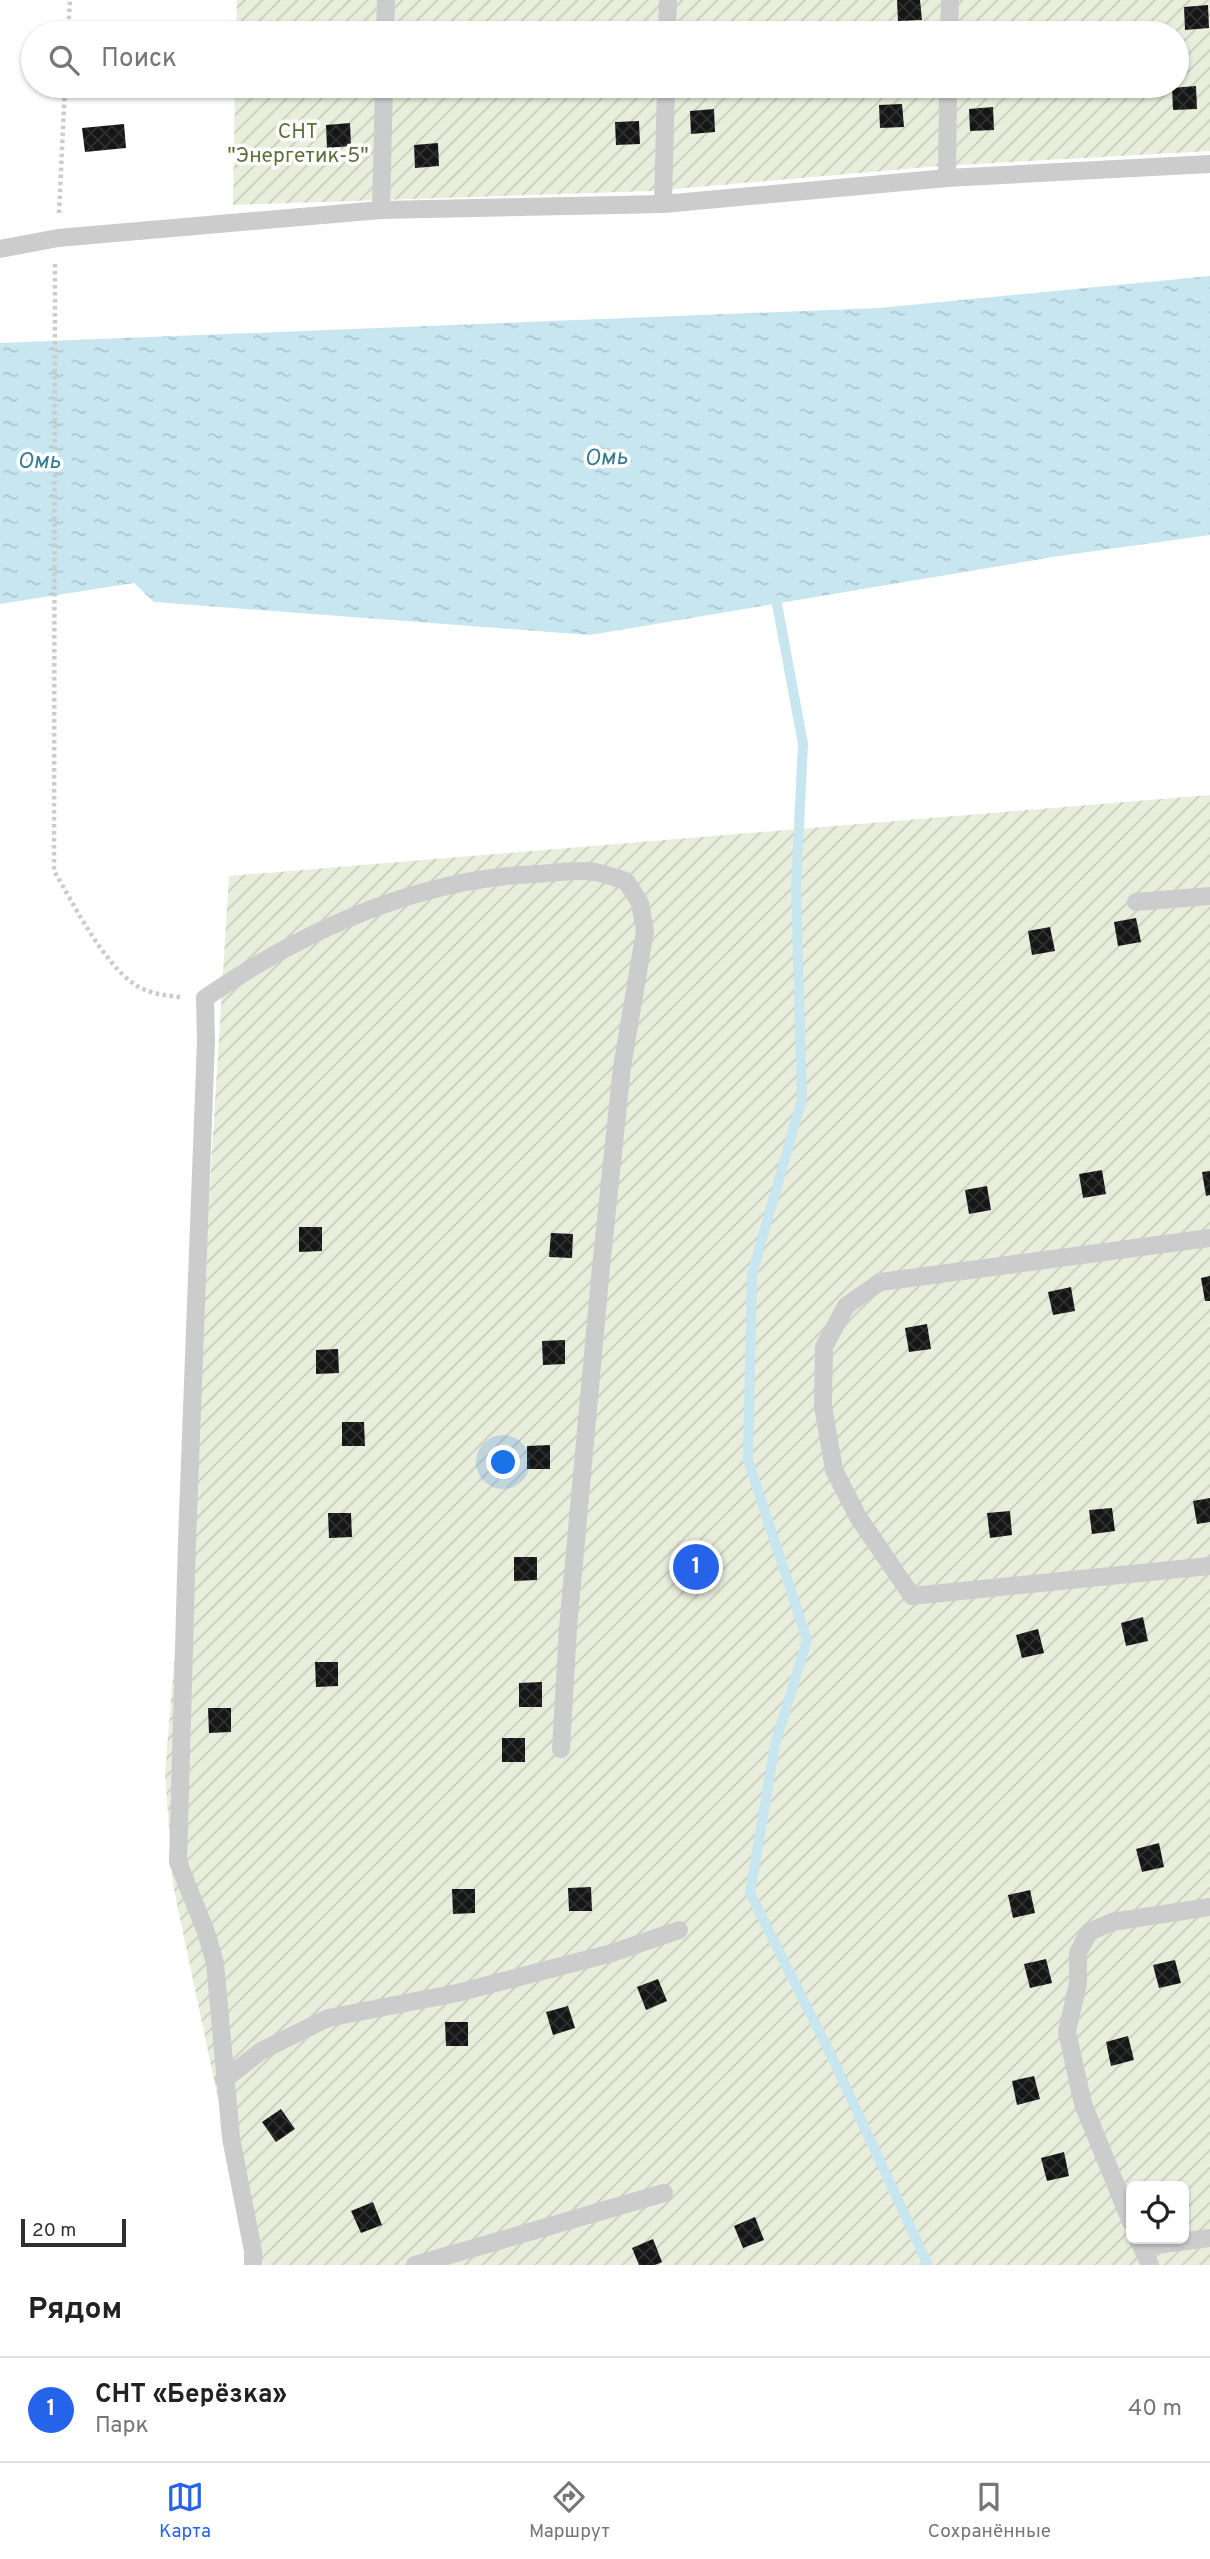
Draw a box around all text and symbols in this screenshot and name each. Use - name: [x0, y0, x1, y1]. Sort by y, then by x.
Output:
- search box: [21, 21, 1189, 98]
- icon: search: [45, 41, 83, 79]
- text: Поиск: [101, 43, 177, 76]
- park label: СНТ "Энергетик-5": [227, 119, 369, 170]
- water label: Омь: [584, 444, 628, 474]
- water label: Омь: [17, 448, 61, 477]
- your location: [486, 1445, 520, 1479]
- pin: 1: [673, 1541, 719, 1593]
- map controls: [1126, 2181, 1189, 2244]
- button: locate: [1126, 2181, 1189, 2244]
- scale bar: [21, 2216, 126, 2248]
- text: 20 m: [32, 2219, 76, 2243]
- text: Рядом: [28, 2292, 122, 2329]
- text: СНТ «Берёзка»: [95, 2379, 287, 2412]
- text: 1: [46, 2395, 56, 2424]
- text: 40 m: [1128, 2395, 1182, 2424]
- text: Парк: [95, 2412, 149, 2441]
- tab: Карта: [159, 2478, 211, 2544]
- tab: Маршрут: [529, 2478, 610, 2544]
- tab: Сохранённые: [928, 2478, 1051, 2544]

